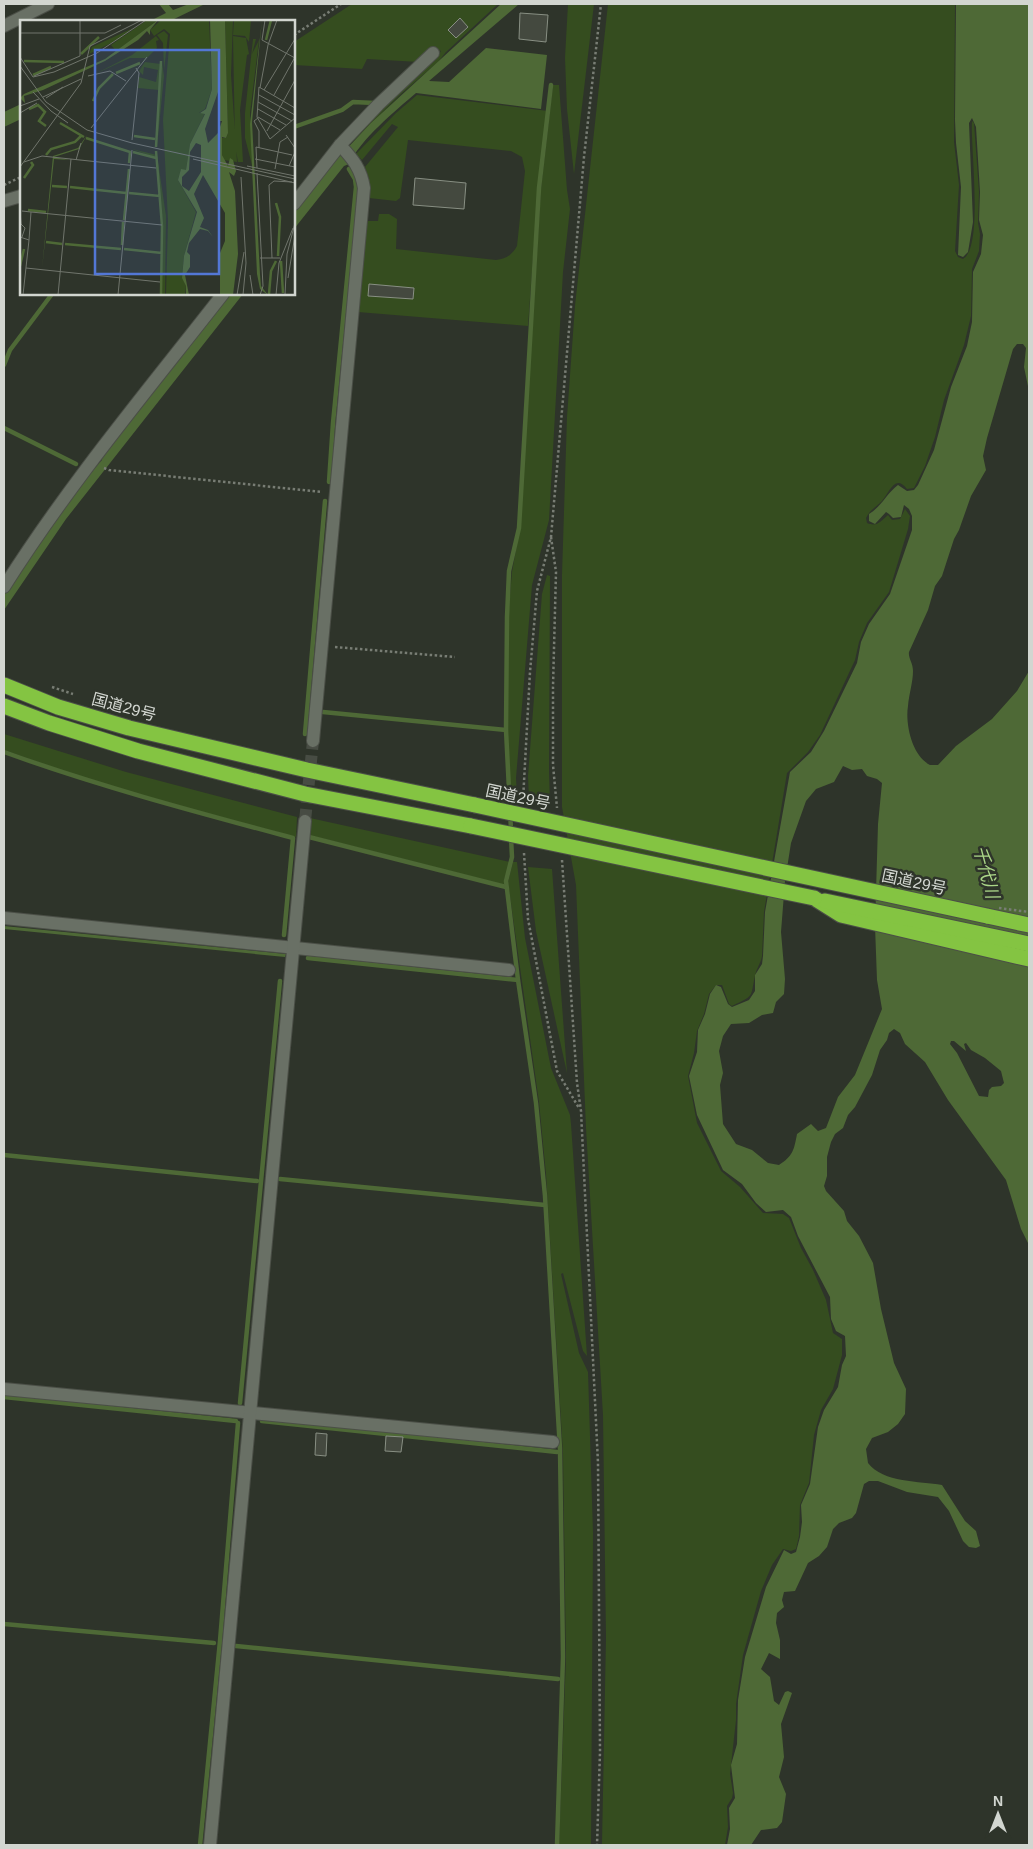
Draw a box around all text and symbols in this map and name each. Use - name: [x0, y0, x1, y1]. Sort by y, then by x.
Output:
- inset map: [20, 20, 295, 295]
- street label: 国道29号: [90, 690, 158, 724]
- street label: 国道29号: [484, 782, 552, 812]
- water label: 千代川: [969, 843, 1003, 903]
- street label: 国道29号: [880, 867, 948, 897]
- north arrow: [973, 1789, 1023, 1839]
- text: N: [993, 1793, 1003, 1809]

